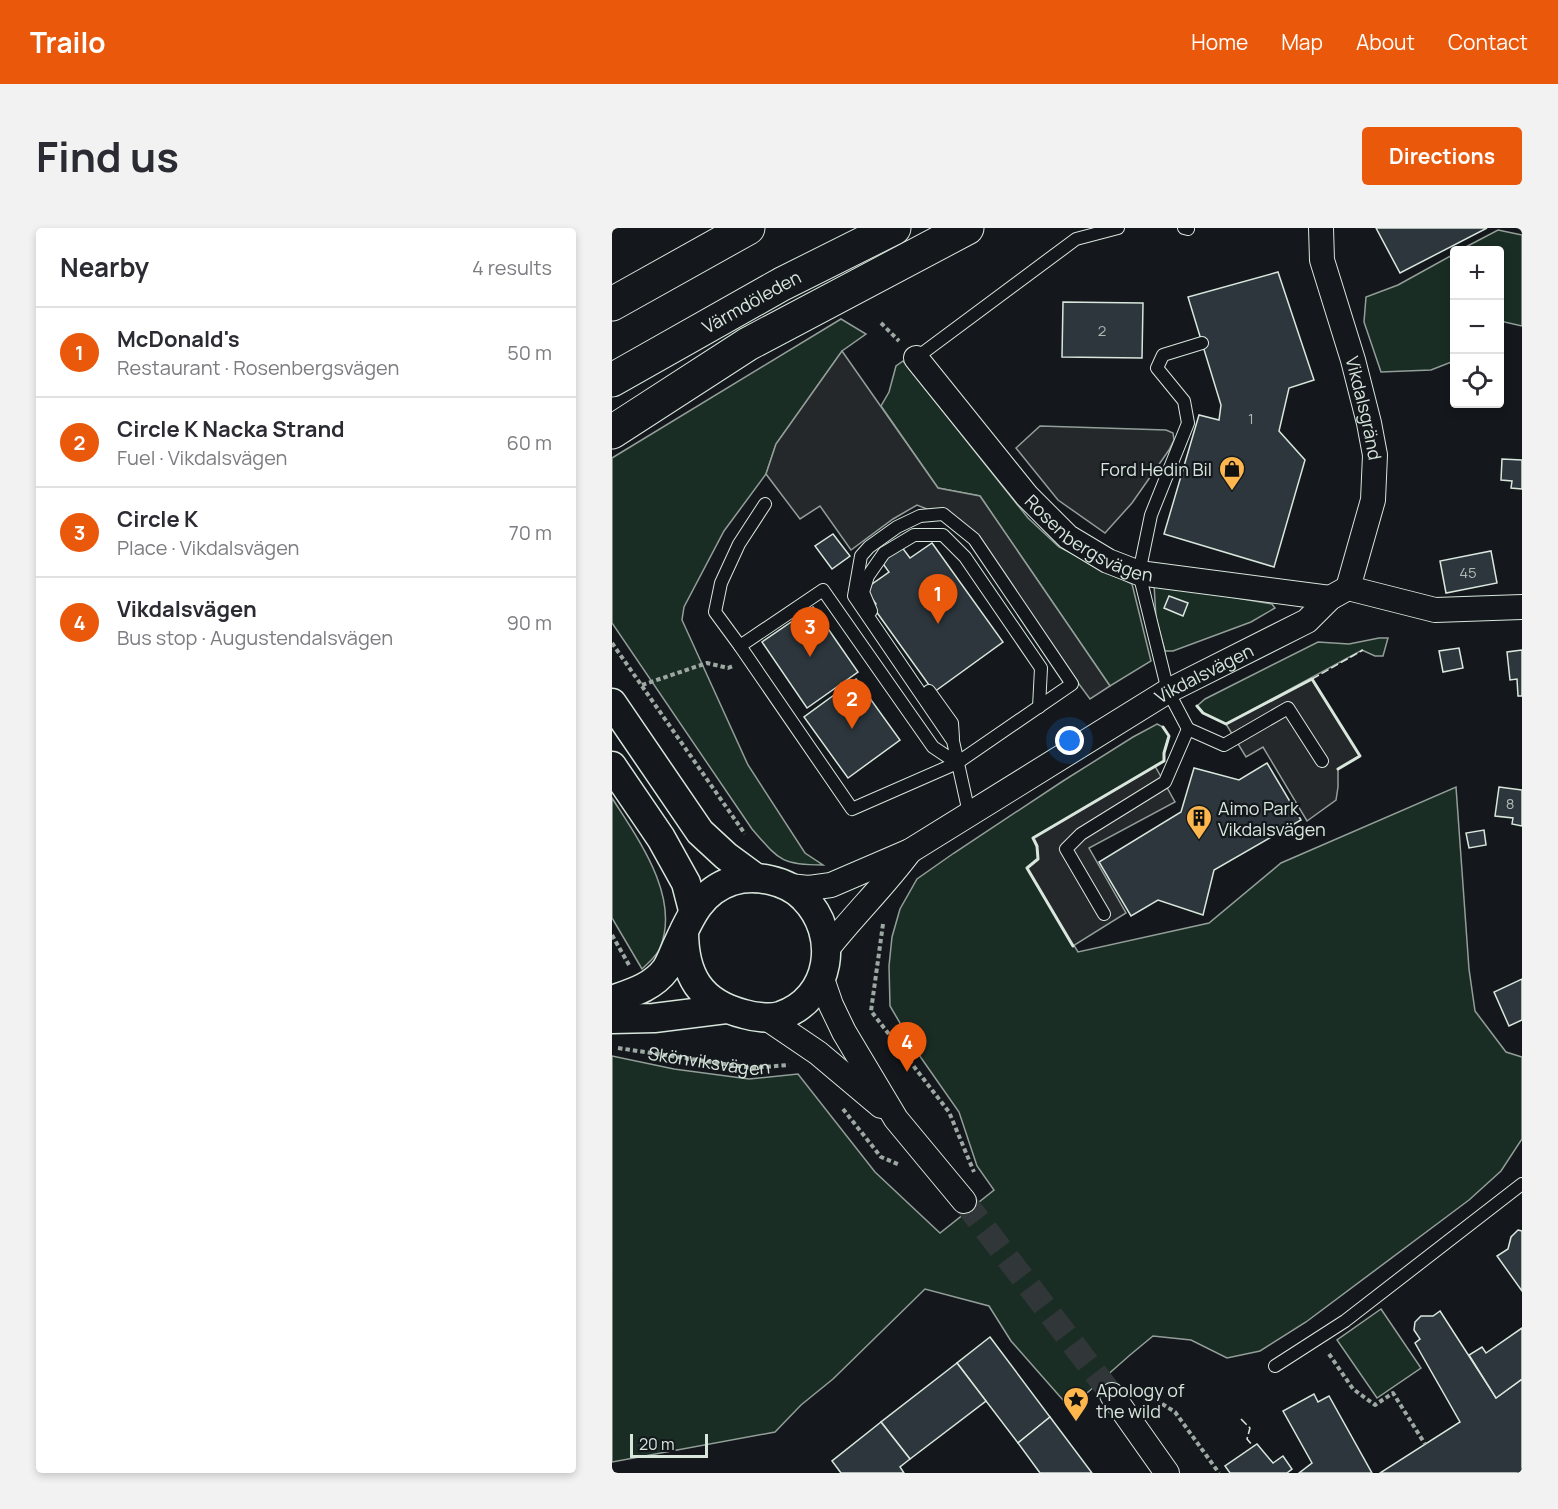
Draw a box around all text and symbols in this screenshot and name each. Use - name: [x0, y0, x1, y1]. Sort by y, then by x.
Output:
- text: Trailo: [30, 23, 106, 61]
- text: Home: [1191, 28, 1248, 56]
- text: Map: [1281, 28, 1323, 56]
- text: About: [1356, 28, 1415, 56]
- text: Contact: [1448, 28, 1528, 56]
- text: Find us: [36, 127, 179, 185]
- button: Directions: [1362, 127, 1522, 185]
- map controls: [1450, 246, 1504, 408]
- button: +: [1450, 246, 1504, 300]
- text: Nearby: [60, 249, 149, 285]
- text: 4 results: [472, 254, 552, 281]
- street label: Värmdöleden: [698, 265, 805, 339]
- button: −: [1450, 300, 1504, 354]
- house number: 2: [1098, 320, 1106, 341]
- text: McDonald's: [117, 324, 240, 354]
- text: 1: [75, 339, 84, 366]
- text: 50 m: [507, 339, 552, 366]
- street label: Vikdalsgränd: [1340, 353, 1388, 462]
- text: Restaurant · Rosenbergsvägen: [117, 354, 399, 381]
- button: locate: [1450, 354, 1504, 408]
- house number: 1: [1248, 408, 1254, 429]
- text: Circle K Nacka Strand: [117, 414, 345, 444]
- text: 2: [74, 429, 85, 456]
- text: 60 m: [506, 429, 552, 456]
- text: Fuel · Vikdalsvägen: [117, 444, 287, 471]
- shop icon: Ford Hedin Bil: [1217, 454, 1247, 492]
- place label: Ford Hedin Bil: [1101, 457, 1212, 481]
- street label: Rosenbergsvägen: [1020, 489, 1154, 587]
- text: Circle K: [117, 504, 198, 534]
- text: 3: [74, 519, 85, 546]
- text: 70 m: [509, 519, 552, 546]
- text: Place · Vikdalsvägen: [117, 534, 299, 561]
- house number: 45: [1459, 562, 1477, 583]
- pin: 1: [918, 574, 958, 624]
- text: Vikdalsvägen: [117, 594, 257, 624]
- pin: 3: [790, 608, 830, 657]
- text: 4: [73, 609, 86, 636]
- text: 90 m: [506, 609, 552, 636]
- text: Bus stop · Augustendalsvägen: [117, 624, 393, 651]
- street label: Vikdalsvägen: [1150, 638, 1257, 708]
- pin: 2: [832, 680, 872, 729]
- your location: [1055, 726, 1084, 755]
- house number: 8: [1506, 793, 1514, 814]
- place label: Aimo Park Vikdalsvägen: [1218, 796, 1326, 841]
- building icon: Aimo Park Vikdalsvägen: [1184, 803, 1214, 841]
- pin: 4: [888, 1022, 926, 1072]
- street label: Skönviksvägen: [647, 1041, 771, 1080]
- place label: Apology of the wild: [1096, 1378, 1185, 1423]
- place icon: Apology of the wild: [1061, 1385, 1091, 1423]
- scale bar: [630, 1431, 708, 1458]
- text: 20 m: [639, 1433, 675, 1455]

